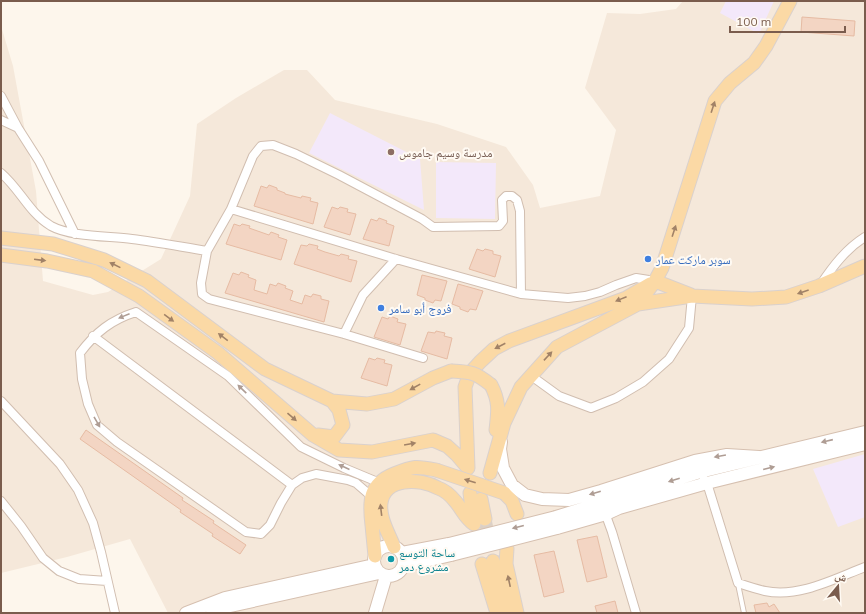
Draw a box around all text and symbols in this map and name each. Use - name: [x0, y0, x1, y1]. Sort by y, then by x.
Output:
- scale bar: [730, 8, 845, 34]
- text: 100 m: [736, 14, 771, 29]
- one-way arrow: [710, 101, 716, 113]
- place label: مدرسة وسيم جاموس: [399, 145, 492, 161]
- marker: مدرسة وسيم جاموس: [386, 147, 396, 157]
- one-way arrow: [671, 225, 677, 237]
- place label: سوبر ماركت عمار: [655, 252, 731, 267]
- marker: سوبر ماركت عمار: [643, 254, 653, 264]
- one-way arrow: [34, 257, 46, 263]
- one-way arrow: [109, 262, 121, 268]
- one-way arrow: [797, 289, 809, 295]
- one-way arrow: [615, 297, 627, 303]
- place label: فروج أبو سامر: [388, 301, 451, 316]
- marker: فروج أبو سامر: [376, 303, 386, 313]
- one-way arrow: [119, 313, 130, 319]
- one-way arrow: [164, 314, 175, 322]
- one-way arrow: [218, 333, 228, 341]
- one-way arrow: [494, 343, 506, 349]
- one-way arrow: [544, 351, 553, 361]
- one-way arrow: [409, 384, 421, 390]
- one-way arrow: [237, 385, 247, 394]
- one-way arrow: [287, 412, 297, 421]
- one-way arrow: [93, 416, 100, 428]
- one-way arrow: [821, 438, 833, 444]
- one-way arrow: [404, 441, 416, 447]
- one-way arrow: [714, 454, 726, 460]
- one-way arrow: [337, 464, 349, 470]
- one-way arrow: [763, 464, 776, 470]
- one-way arrow: [668, 477, 680, 483]
- one-way arrow: [464, 478, 476, 484]
- one-way arrow: [589, 490, 601, 496]
- one-way arrow: [378, 504, 385, 516]
- one-way arrow: [512, 524, 524, 530]
- place label: ساحة التوسع مشروع دمر: [398, 545, 455, 575]
- marker: ساحة التوسع مشروع دمر: [386, 554, 396, 564]
- north arrow: [818, 566, 858, 606]
- text: ش: [833, 568, 849, 586]
- one-way arrow: [506, 575, 512, 587]

